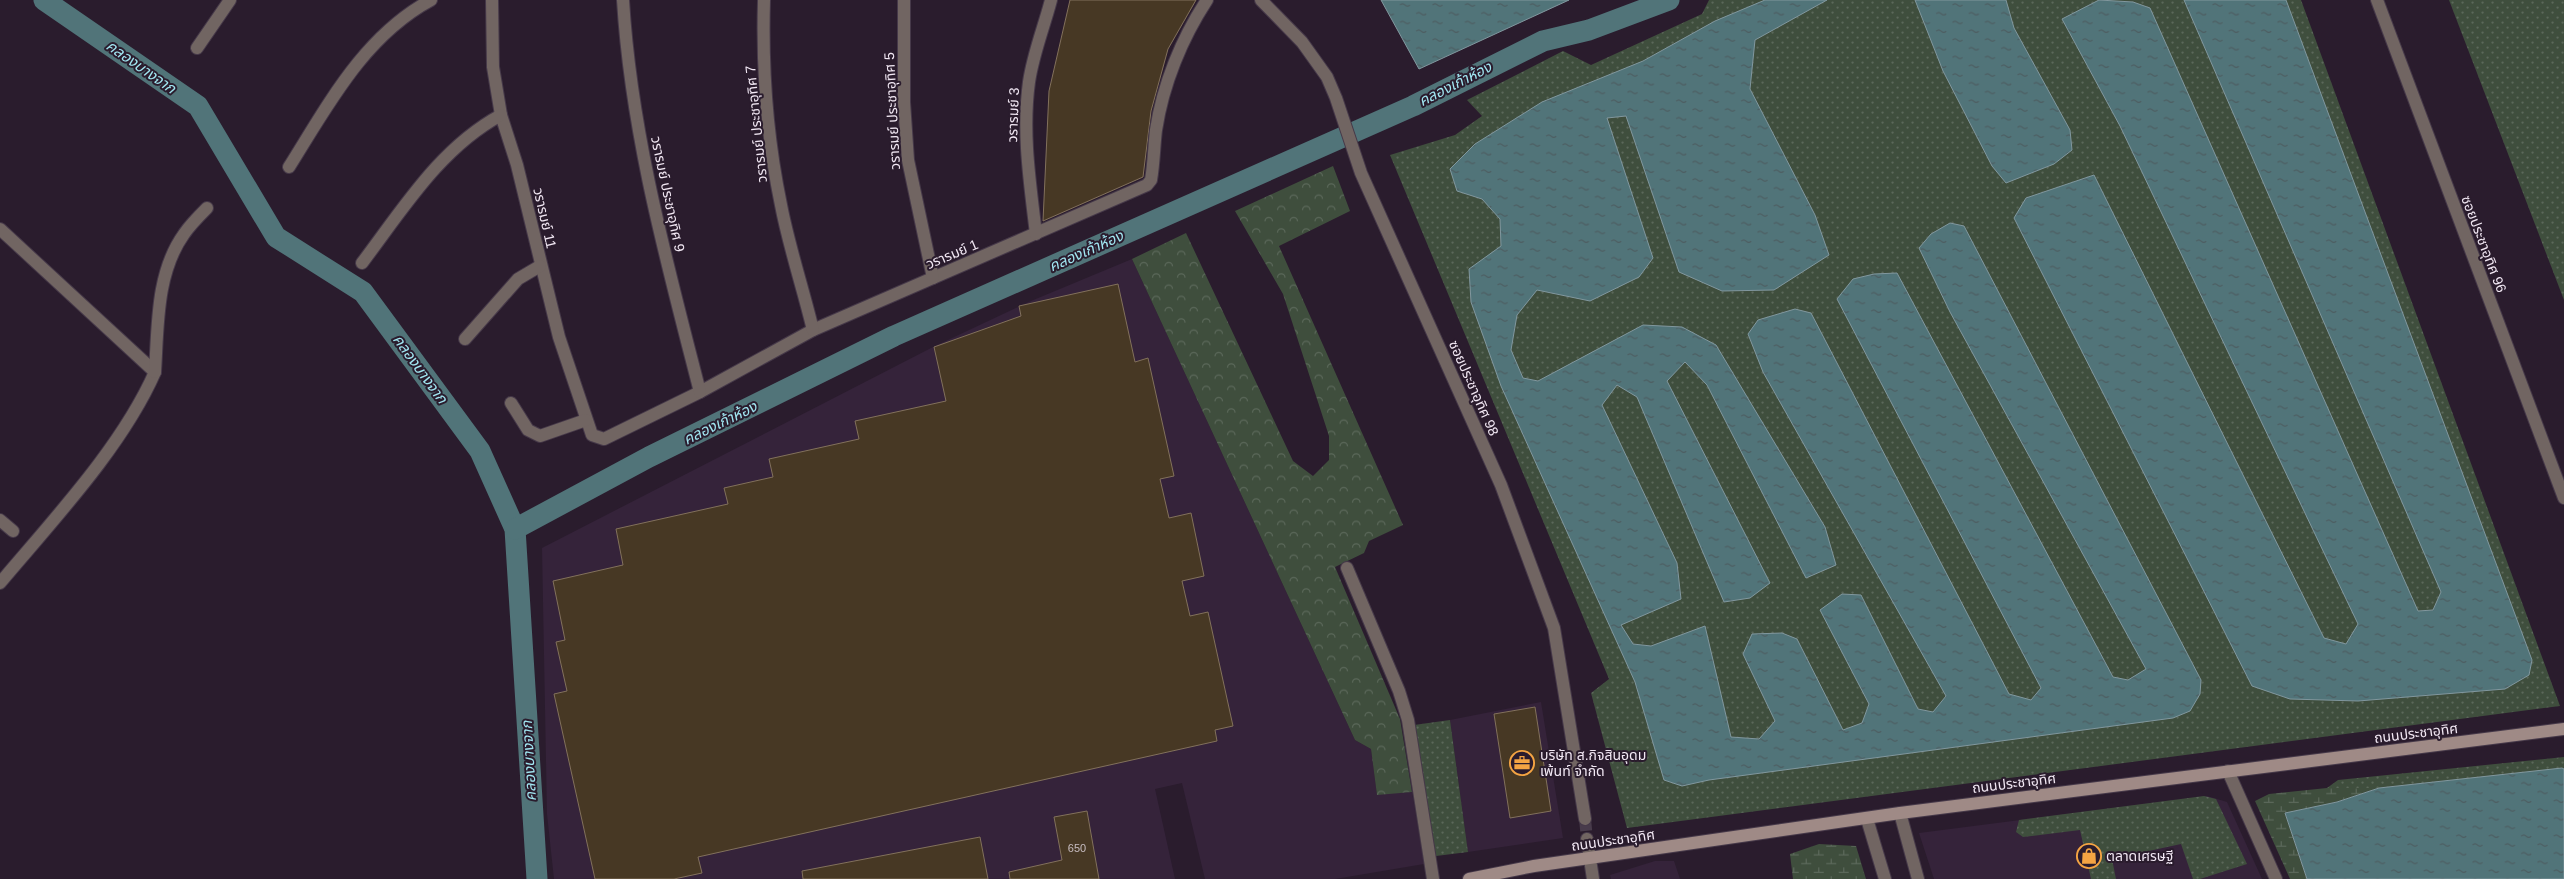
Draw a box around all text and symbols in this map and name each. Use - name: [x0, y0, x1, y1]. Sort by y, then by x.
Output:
- water label: คลองบางจาก: [103, 36, 180, 97]
- street label: วรารมย์ ประชาอุทิศ 5: [881, 52, 904, 170]
- water label: คลองเก้าห้อง: [1416, 58, 1495, 109]
- street label: วรารมย์ ประชาอุทิศ 7: [742, 64, 771, 183]
- street label: วรารมย์ 3: [1004, 87, 1022, 143]
- street label: วรารมย์ ประชาอุทิศ 9: [647, 135, 688, 254]
- street label: วรารมย์ 11: [530, 186, 560, 250]
- street label: ซอยประชาอุทิศ 96: [2457, 193, 2510, 295]
- water label: คลองเก้าห้อง: [1046, 226, 1126, 274]
- street label: วรารมย์ 1: [924, 236, 981, 272]
- water label: คลองบางจาก: [390, 331, 452, 407]
- street label: ซอยประชาอุทิศ 98: [1445, 338, 1502, 439]
- water label: คลองเก้าห้อง: [680, 397, 760, 448]
- water label: คลองบางจาก: [518, 719, 539, 802]
- street label: ถนนประชาอุทิศ: [2373, 720, 2459, 747]
- place label: บริษัท ส.กิจสินอุดม เพ้นท์ จำกัด: [1540, 747, 1646, 779]
- office icon: บริษัท ส.กิจสินอุดม เพ้นท์ จำกัด: [1509, 750, 1535, 776]
- street label: ถนนประชาอุทิศ: [1971, 770, 2057, 797]
- street label: ถนนประชาอุทิศ: [1570, 826, 1656, 855]
- house number: 650: [1068, 842, 1086, 854]
- shop icon: ตลาดเศรษฐี: [2076, 843, 2102, 869]
- place label: ตลาดเศรษฐี: [2106, 848, 2174, 864]

